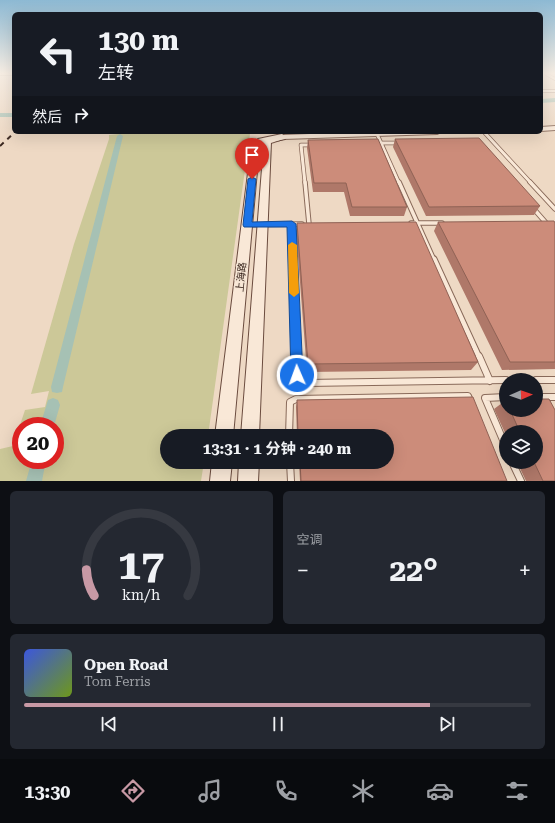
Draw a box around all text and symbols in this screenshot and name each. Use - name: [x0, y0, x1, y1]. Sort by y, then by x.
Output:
- text: 130 m: [98, 24, 179, 57]
- icon: left: [32, 28, 84, 80]
- text: 左转: [98, 62, 134, 83]
- icon: right: [70, 104, 92, 126]
- text: 然后: [32, 108, 62, 126]
- pin: [235, 138, 269, 179]
- icon: arrive: [241, 144, 263, 166]
- street label: 上海路: [234, 262, 248, 292]
- position arrow: [276, 354, 318, 396]
- north arrow: [499, 373, 543, 417]
- map controls: [499, 373, 543, 469]
- speed limit sign: 20: [12, 417, 64, 469]
- button: layers: [499, 425, 543, 469]
- text: 13:31 · 1 分钟 · 240 m: [203, 440, 351, 458]
- text: 空调: [297, 532, 323, 547]
- text: 17: [118, 539, 165, 588]
- text: 22°: [389, 553, 438, 588]
- text: −: [297, 558, 309, 583]
- text: +: [519, 558, 531, 583]
- text: km/h: [122, 586, 160, 602]
- text: Open Road: [84, 656, 168, 674]
- text: Tom Ferris: [84, 674, 150, 689]
- icon: previous: [98, 713, 120, 735]
- icon: pause: [267, 713, 289, 735]
- icon: next: [436, 713, 458, 735]
- icon: directions: [119, 777, 147, 805]
- icon: music: [196, 777, 224, 805]
- icon: phone: [272, 777, 300, 805]
- icon: climate: [349, 777, 377, 805]
- icon: car: [426, 777, 454, 805]
- icon: filters: [503, 777, 531, 805]
- text: 13:30: [24, 781, 70, 802]

